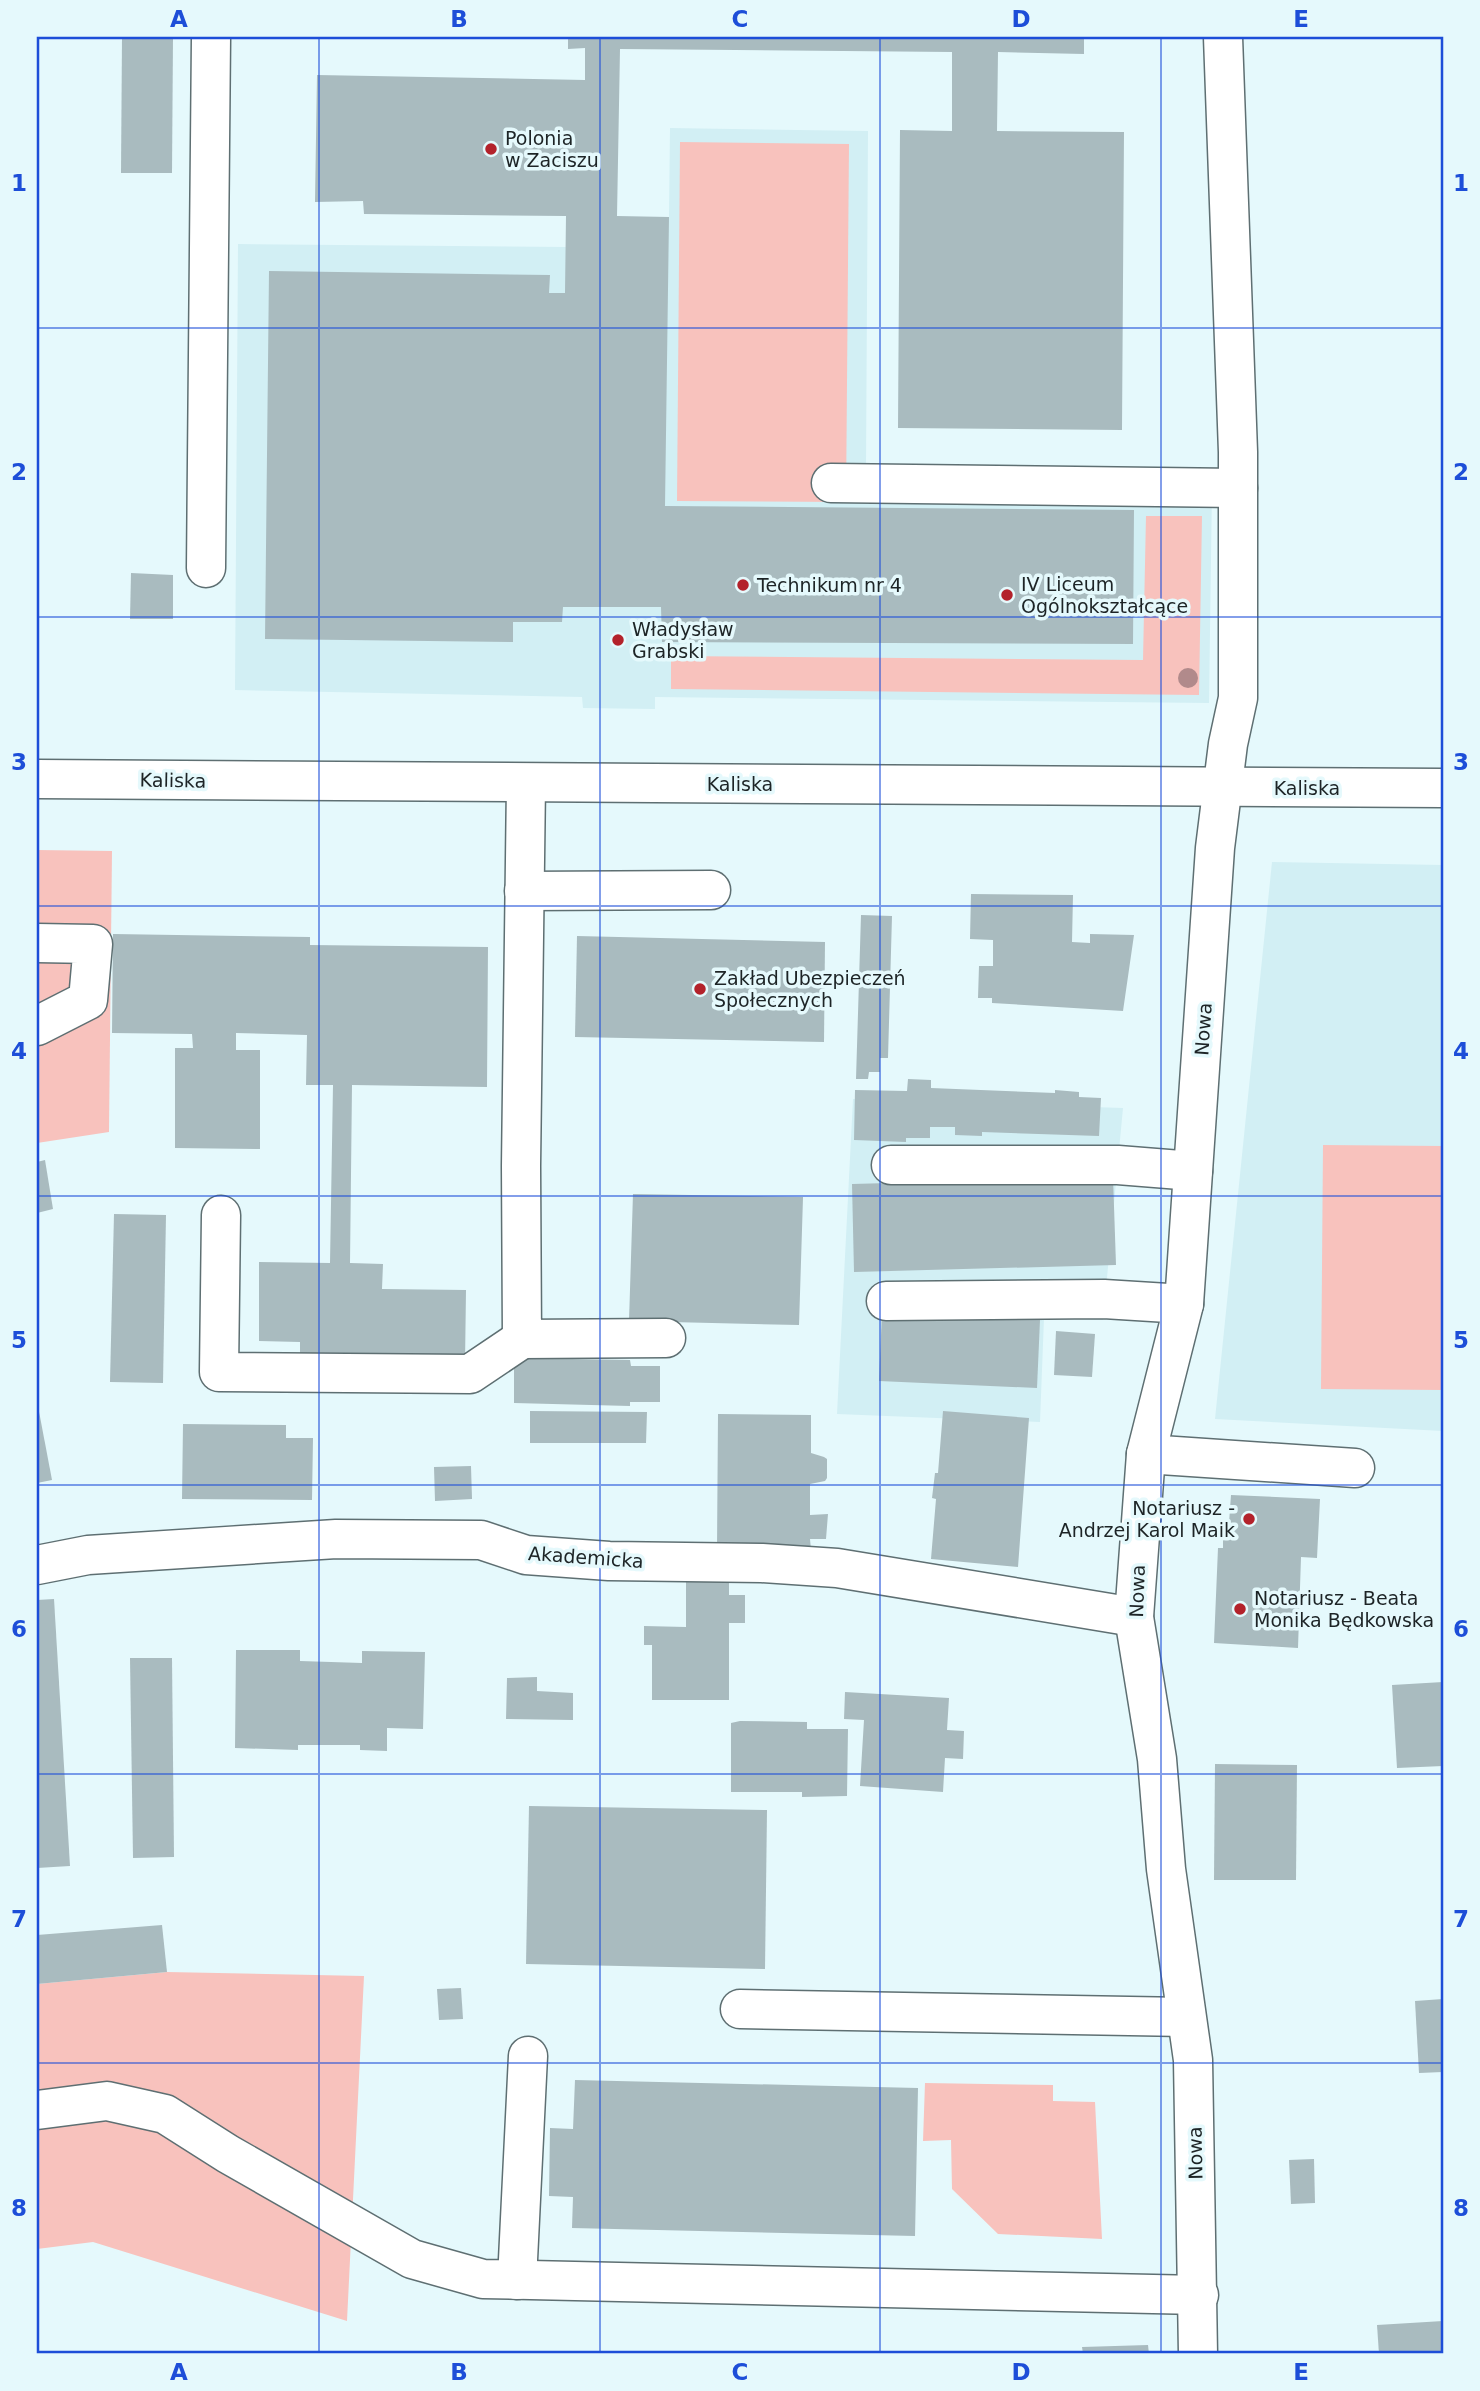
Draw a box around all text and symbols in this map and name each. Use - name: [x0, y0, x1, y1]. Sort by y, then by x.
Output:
- text: A: [170, 6, 188, 32]
- text: B: [450, 6, 468, 32]
- text: C: [732, 6, 748, 32]
- text: D: [1011, 6, 1031, 32]
- text: E: [1293, 6, 1309, 32]
- place label: Polonia w Zaciszu: [505, 127, 599, 171]
- marker: Polonia w Zaciszu: [483, 141, 499, 157]
- text: 1: [11, 170, 27, 196]
- text: 1: [1453, 170, 1469, 196]
- text: 2: [11, 459, 27, 485]
- text: 2: [1453, 459, 1469, 485]
- place label: IV Liceum Ogólnokształcące: [1021, 573, 1188, 617]
- place label: Technikum nr 4: [756, 574, 902, 596]
- marker: Technikum nr 4: [735, 577, 751, 593]
- marker: IV Liceum Ogólnokształcące: [999, 587, 1015, 603]
- place label: Władysław Grabski: [632, 618, 734, 662]
- marker: Władysław Grabski: [610, 632, 626, 648]
- text: 3: [11, 749, 27, 775]
- text: 3: [1453, 749, 1469, 775]
- street label: Kaliska: [140, 768, 206, 792]
- street label: Kaliska: [707, 773, 773, 795]
- street label: Kaliska: [1274, 777, 1340, 799]
- place label: Zakład Ubezpieczeń Społecznych: [714, 967, 906, 1011]
- marker: Zakład Ubezpieczeń Społecznych: [692, 981, 708, 997]
- street label: Nowa: [1190, 1002, 1216, 1056]
- text: 4: [11, 1038, 27, 1064]
- text: 4: [1453, 1038, 1469, 1064]
- text: 5: [11, 1327, 27, 1353]
- text: 5: [1453, 1327, 1469, 1353]
- place label: Notariusz - Andrzej Karol Maik: [1059, 1497, 1235, 1541]
- marker: Notariusz - Andrzej Karol Maik: [1241, 1511, 1257, 1527]
- street label: Akademicka: [528, 1542, 644, 1572]
- street label: Nowa: [1125, 1564, 1149, 1618]
- place label: Notariusz - Beata Monika Będkowska: [1254, 1587, 1434, 1631]
- marker: Notariusz - Beata Monika Będkowska: [1232, 1601, 1248, 1617]
- text: 6: [11, 1616, 27, 1642]
- text: 6: [1453, 1616, 1469, 1642]
- text: 7: [11, 1906, 27, 1932]
- text: 7: [1453, 1906, 1469, 1932]
- street label: Nowa: [1184, 2126, 1206, 2180]
- text: 8: [11, 2195, 27, 2221]
- text: 8: [1453, 2195, 1469, 2221]
- text: A: [170, 2359, 188, 2385]
- text: B: [450, 2359, 468, 2385]
- text: C: [732, 2359, 748, 2385]
- text: D: [1011, 2359, 1031, 2385]
- text: E: [1293, 2359, 1309, 2385]

